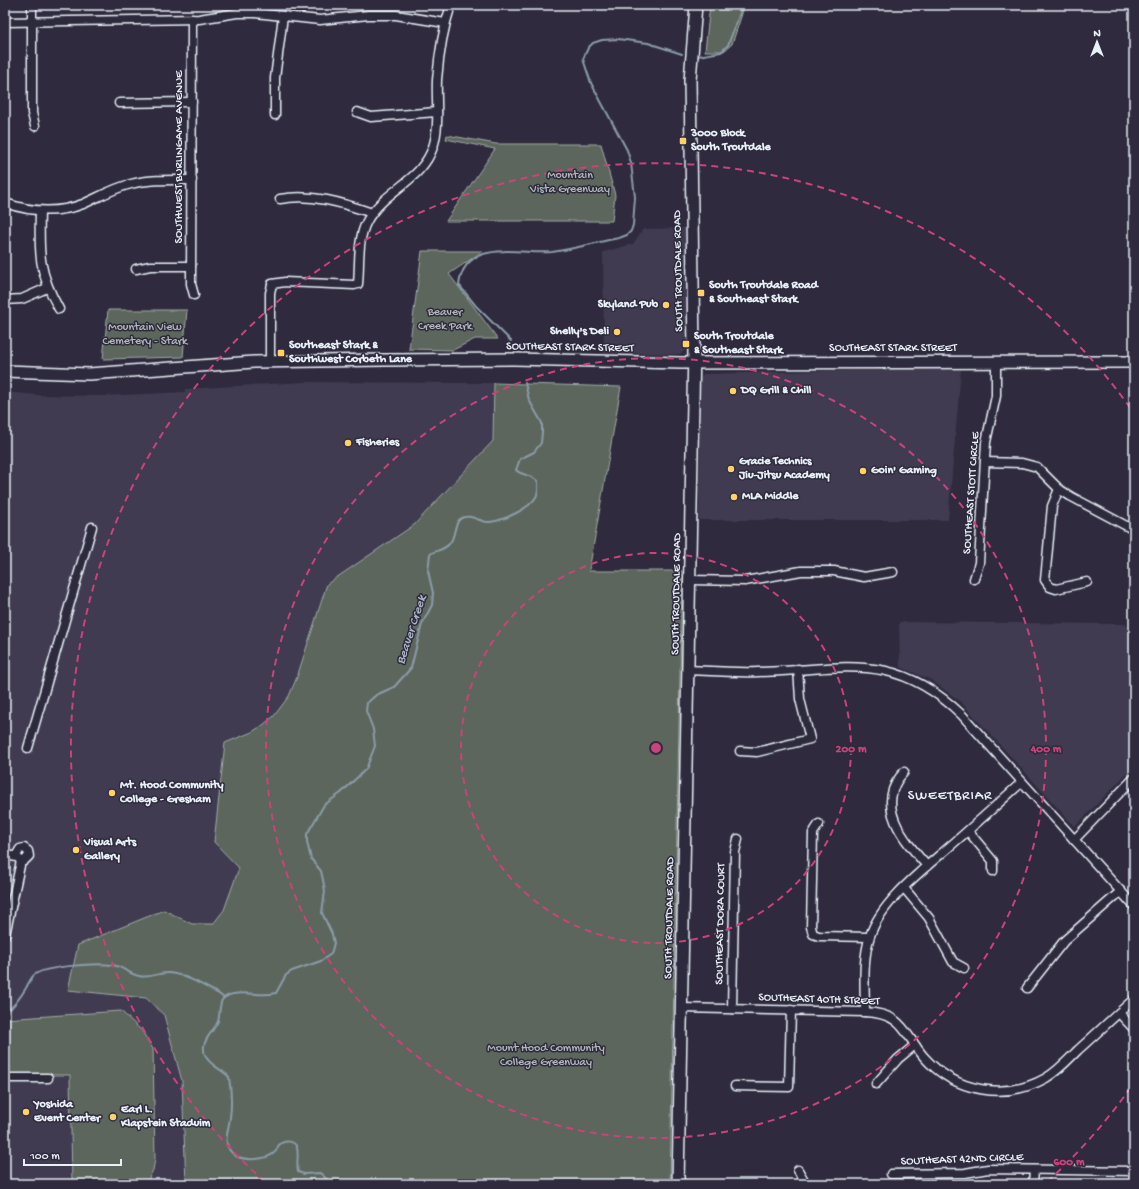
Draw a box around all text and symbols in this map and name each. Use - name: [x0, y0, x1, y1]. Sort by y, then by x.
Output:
- north arrow: [1077, 22, 1117, 62]
- text: N: [1093, 28, 1101, 40]
- street label: SOUTHWEST BURLINGAME AVENUE: [173, 70, 187, 244]
- place label: 3000 Block South Troutdale: [690, 127, 772, 155]
- marker: 3000 Block South Troutdale: [678, 136, 688, 146]
- park label: Mountain Vista Greenway: [529, 169, 610, 197]
- street label: SOUTH TROUTDALE ROAD: [671, 210, 687, 332]
- place label: South Troutdale Road & Southeast Stark: [709, 279, 820, 307]
- marker: South Troutdale Road & Southeast Stark: [696, 288, 706, 298]
- place label: Skyland Pub: [598, 298, 659, 312]
- marker: Skyland Pub: [661, 300, 671, 310]
- park label: Beaver Creek Park: [418, 306, 474, 334]
- park label: Mountain View Cemetery - Stark: [103, 321, 189, 349]
- place label: Shelly's Deli: [550, 325, 609, 339]
- marker: Shelly's Deli: [612, 327, 622, 337]
- place label: South Troutdale & Southeast Stark: [694, 330, 785, 358]
- place label: Southeast Stark & Southwest Corbeth Lane: [289, 339, 413, 367]
- marker: South Troutdale & Southeast Stark: [681, 339, 691, 349]
- street label: SOUTHEAST STARK STREET: [506, 340, 635, 356]
- street label: SOUTHEAST STARK STREET: [829, 342, 958, 356]
- marker: Southeast Stark & Southwest Corbeth Lane: [276, 348, 286, 358]
- place label: DQ Grill & Chill: [740, 384, 812, 398]
- marker: DQ Grill & Chill: [728, 386, 738, 396]
- street label: SOUTHEAST STOTT CIRCLE: [961, 431, 983, 554]
- place label: Fisheries: [355, 436, 400, 450]
- marker: Fisheries: [343, 438, 353, 448]
- place label: Gracie Technics Jiu-Jitsu Academy: [738, 455, 830, 483]
- marker: Gracie Technics Jiu-Jitsu Academy: [726, 464, 736, 474]
- place label: Goin' Gaming: [871, 464, 937, 478]
- marker: Goin' Gaming: [858, 466, 868, 476]
- place label: MLA Middle: [742, 490, 799, 504]
- marker: MLA Middle: [729, 492, 739, 502]
- street label: SOUTH TROUTDALE ROAD: [669, 533, 685, 655]
- water label: Beaver Creek: [394, 593, 431, 666]
- centre of rings: [649, 741, 663, 755]
- text: 200 m: [836, 743, 867, 757]
- text: 400 m: [1030, 743, 1062, 757]
- place label: Mt. Hood Community College - Gresham: [119, 779, 224, 807]
- marker: Mt. Hood Community College - Gresham: [107, 788, 117, 798]
- district label: SWEETBRIAR: [908, 788, 992, 805]
- place label: Visual Arts Gallery: [83, 836, 137, 864]
- marker: Visual Arts Gallery: [71, 845, 81, 855]
- street label: SOUTH TROUTDALE ROAD: [662, 857, 678, 979]
- street label: SOUTHEAST DORA COURT: [713, 862, 729, 985]
- street label: SOUTHEAST 40TH STREET: [758, 991, 881, 1009]
- park label: Mount Hood Community College Greenway: [487, 1042, 605, 1070]
- place label: Yoshida Event Center: [32, 1098, 102, 1126]
- place label: Earl L. Klapstein Staduim: [120, 1103, 211, 1131]
- marker: Yoshida Event Center: [21, 1107, 31, 1117]
- marker: Earl L. Klapstein Staduim: [108, 1112, 118, 1122]
- scale bar: [24, 1141, 121, 1167]
- text: 100 m: [29, 1150, 60, 1164]
- street label: SOUTHEAST 42ND CIRCLE: [900, 1151, 1024, 1169]
- text: 600 m: [1053, 1156, 1085, 1170]

